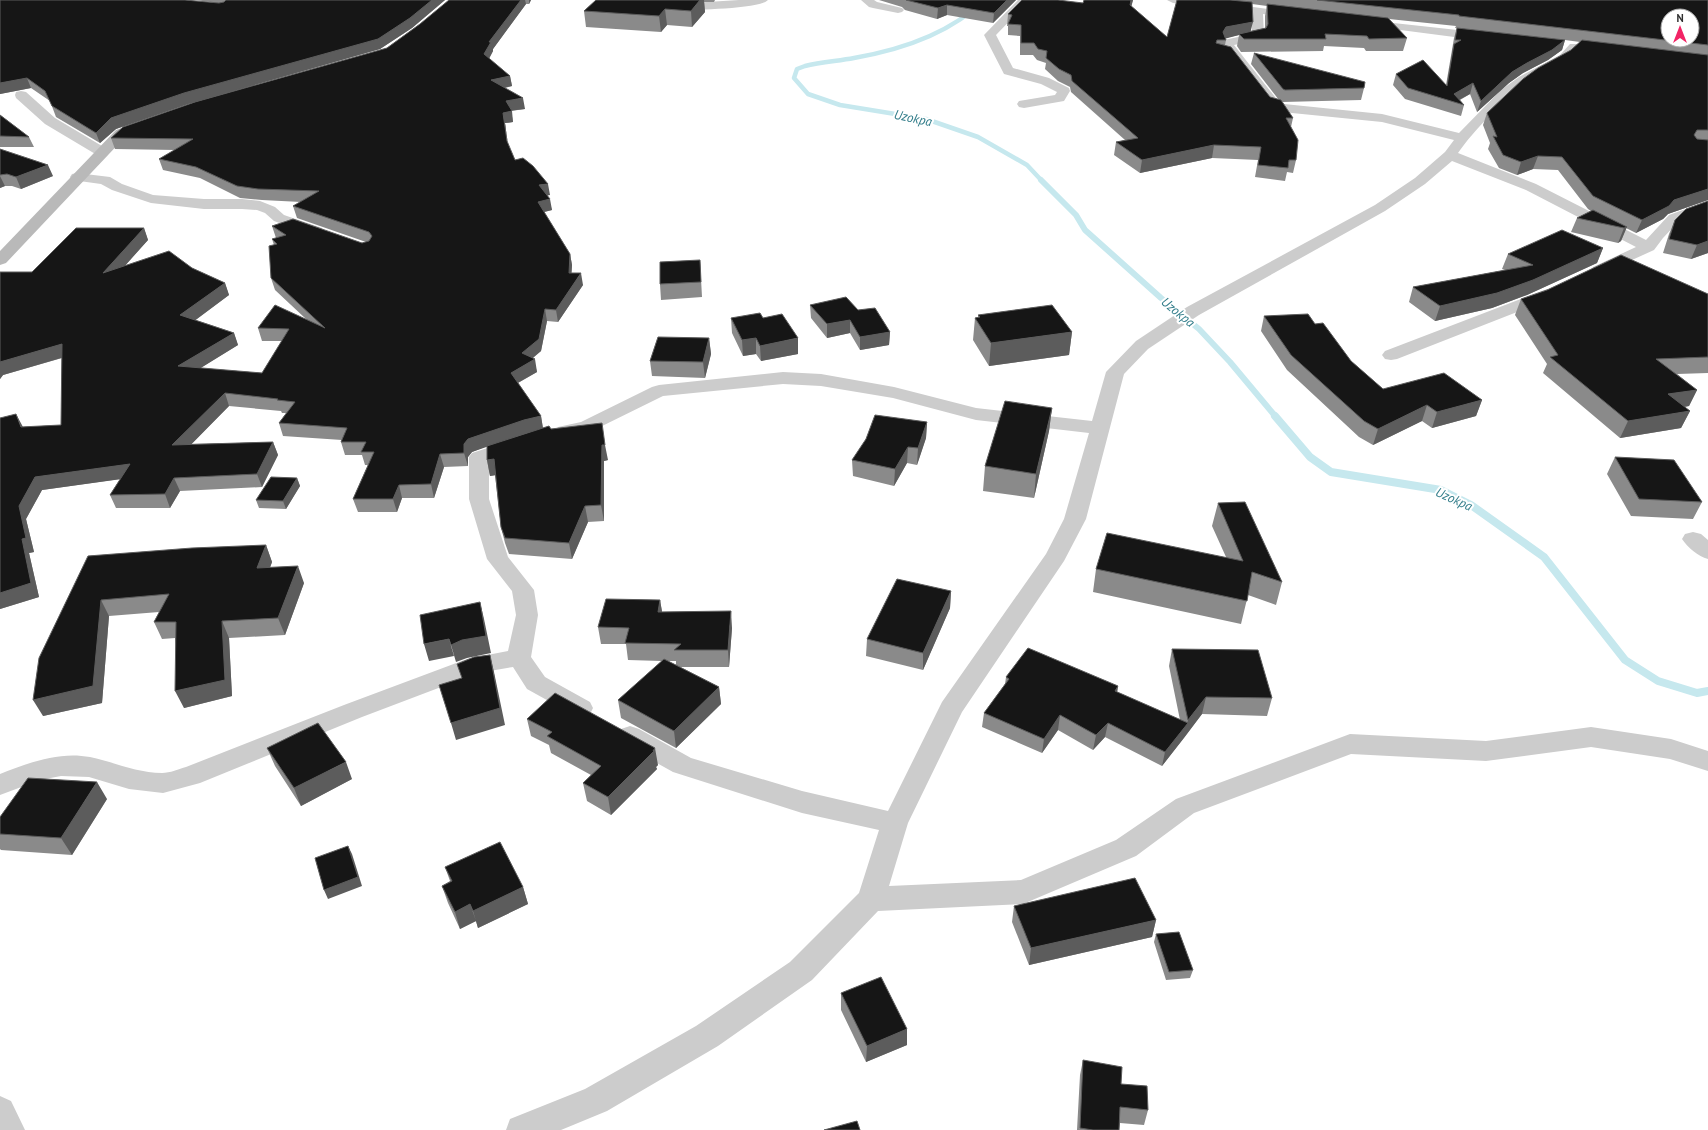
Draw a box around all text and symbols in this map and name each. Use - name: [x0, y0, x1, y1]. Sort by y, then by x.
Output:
- north arrow: [1660, 8, 1700, 48]
- text: N: [1676, 11, 1684, 25]
- water label: Uzokpa: [892, 106, 934, 130]
- water label: Uzokpa: [1158, 293, 1199, 331]
- water label: Uzokpa: [1433, 483, 1476, 515]

